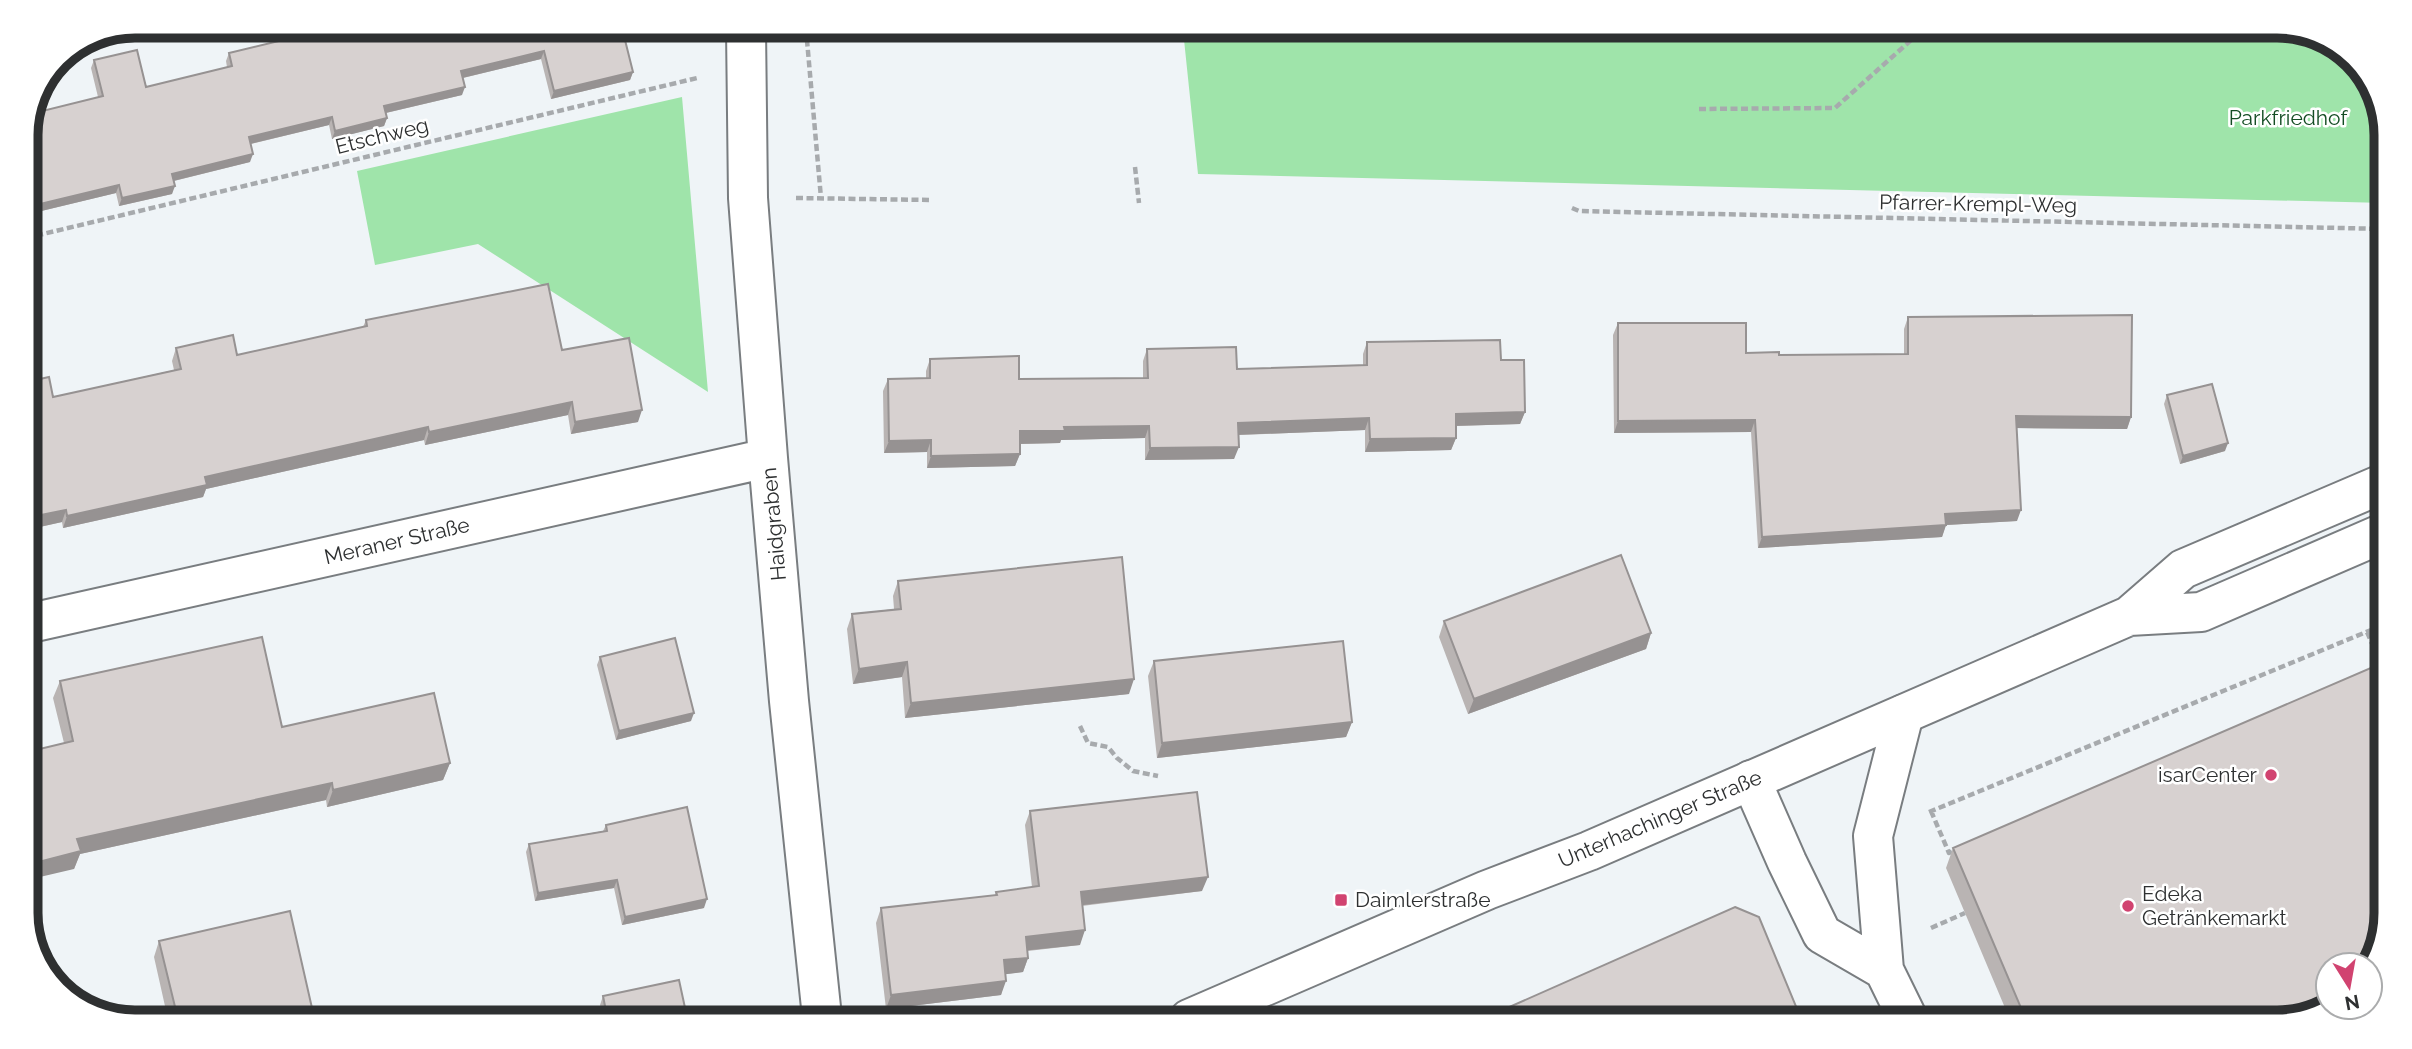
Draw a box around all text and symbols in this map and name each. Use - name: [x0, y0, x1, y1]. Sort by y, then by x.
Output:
- park label: Parkfriedhof: [2229, 105, 2348, 130]
- street label: Etschweg: [333, 112, 431, 159]
- street label: Pfarrer-Krempl-Weg: [1879, 189, 2077, 218]
- street label: Haidgraben: [756, 466, 791, 582]
- street label: Meraner Straße: [322, 512, 472, 569]
- place label: isarCenter: [2158, 762, 2258, 787]
- street label: Unterhachinger Straße: [1554, 764, 1765, 873]
- marker: isarCenter: [2263, 767, 2279, 783]
- place label: Edeka Getränkemarkt: [2142, 881, 2286, 930]
- place label: Daimlerstraße: [1355, 887, 1491, 912]
- marker: Daimlerstraße: [1333, 892, 1349, 908]
- marker: Edeka Getränkemarkt: [2120, 898, 2136, 914]
- north arrow: [2314, 951, 2384, 1021]
- text: N: [2343, 991, 2361, 1015]

